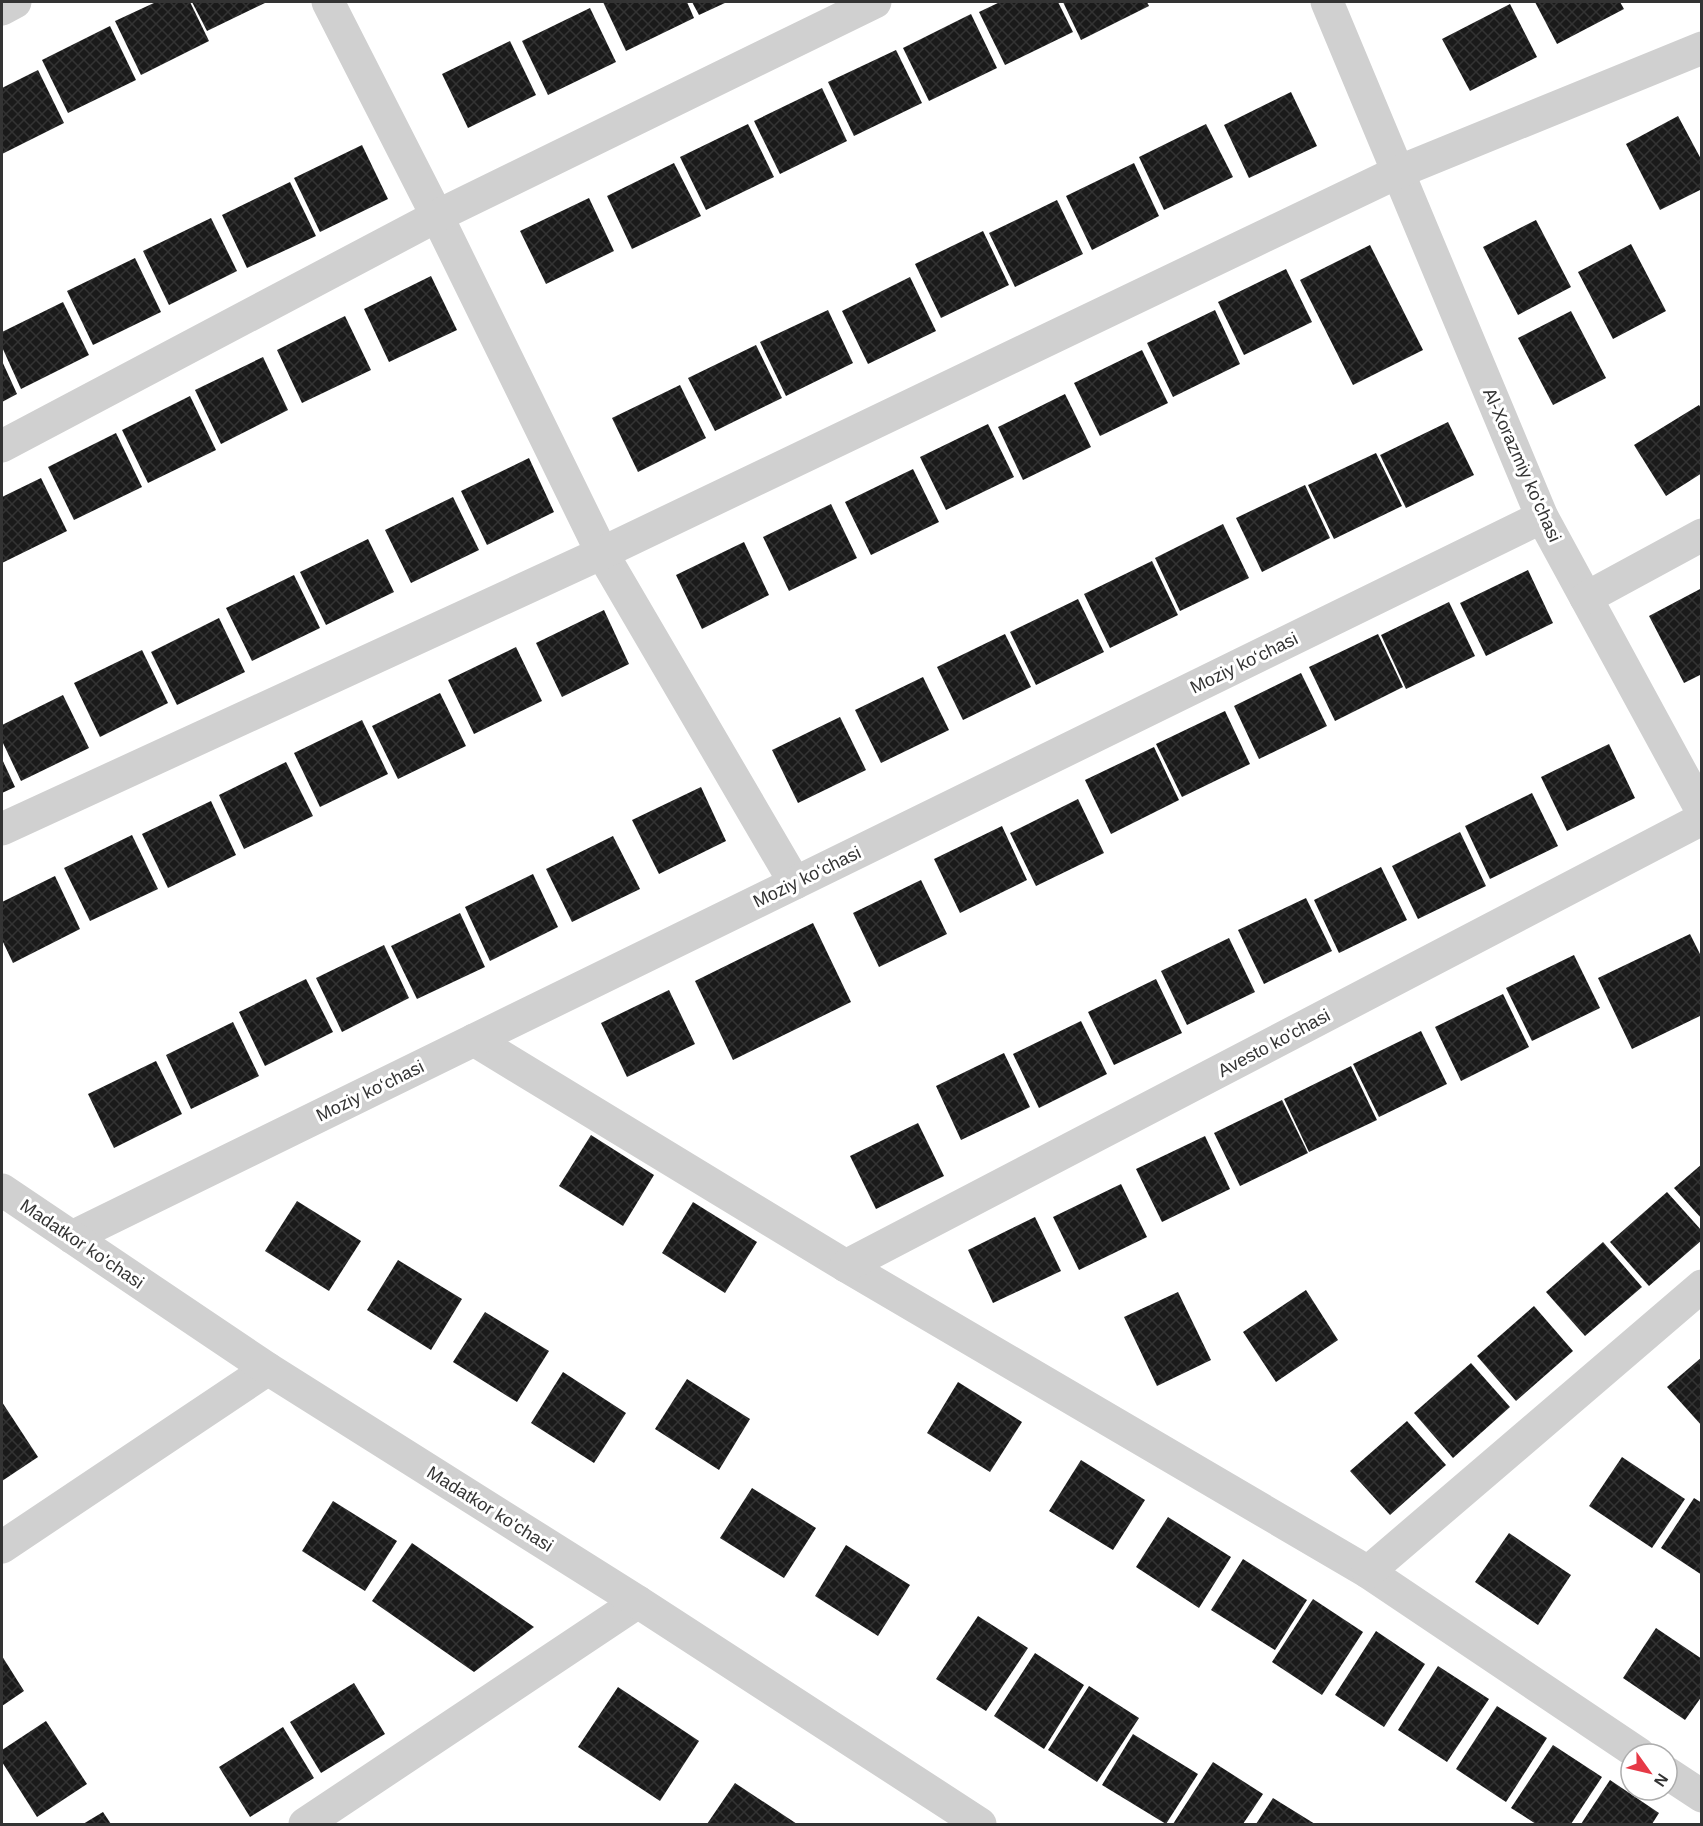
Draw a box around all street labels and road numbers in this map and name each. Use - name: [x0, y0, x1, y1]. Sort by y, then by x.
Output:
- street label: Al-Xorazmiy ko'chasi: [1479, 385, 1565, 545]
- street label: Moziy ko‘chasi: [1187, 628, 1301, 698]
- street label: Moziy ko‘chasi: [750, 842, 864, 912]
- street label: Avesto ko'chasi: [1214, 1005, 1334, 1081]
- street label: Moziy ko‘chasi: [313, 1056, 427, 1126]
- street label: Madatkor ko'chasi: [17, 1195, 147, 1293]
- street label: Madatkor ko'chasi: [423, 1462, 557, 1556]

